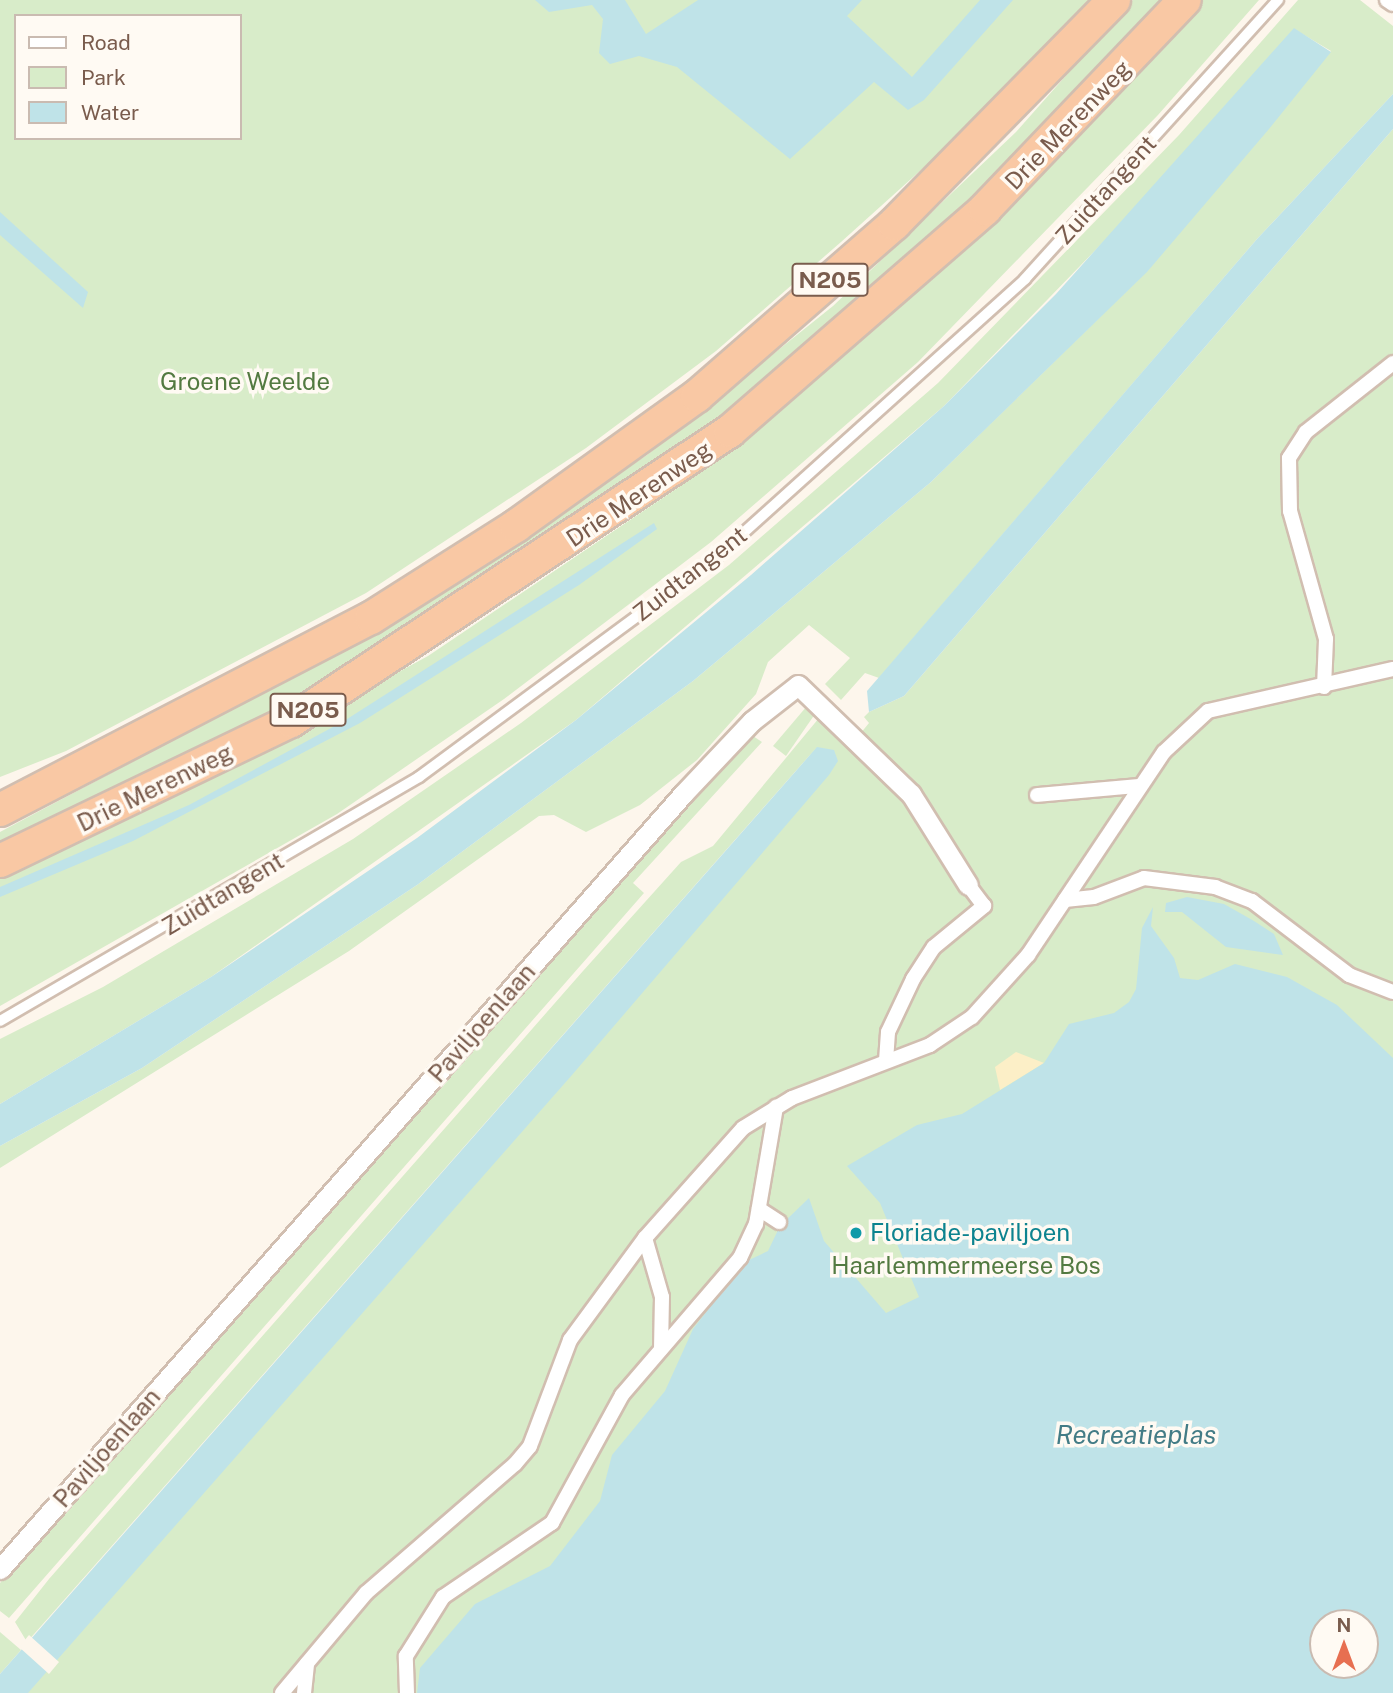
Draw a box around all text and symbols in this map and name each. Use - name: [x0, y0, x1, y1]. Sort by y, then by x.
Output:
- legend: [14, 14, 242, 140]
- text: Road: [81, 30, 131, 55]
- street label: Drie Merenweg: [999, 54, 1137, 196]
- text: Park: [81, 65, 126, 90]
- text: Water: [81, 100, 139, 125]
- street label: Zuidtangent: [1050, 130, 1162, 250]
- road number: N205: [792, 260, 868, 300]
- park label: Groene Weelde: [160, 368, 330, 396]
- street label: Drie Merenweg: [561, 435, 717, 553]
- street label: Zuidtangent: [627, 521, 753, 627]
- road number: N205: [270, 690, 346, 730]
- street label: Drie Merenweg: [73, 738, 237, 838]
- street label: Zuidtangent: [157, 846, 289, 942]
- street label: Paviljoenlaan: [423, 958, 541, 1088]
- place label: Floriade-paviljoen: [870, 1219, 1070, 1247]
- marker: Floriade-paviljoen: [848, 1225, 864, 1241]
- park label: Haarlemmermeerse Bos: [831, 1252, 1101, 1280]
- street label: Paviljoenlaan: [48, 1383, 166, 1513]
- water label: Recreatieplas: [1056, 1419, 1216, 1451]
- north arrow: [1309, 1609, 1379, 1679]
- text: N: [1337, 1614, 1351, 1636]

